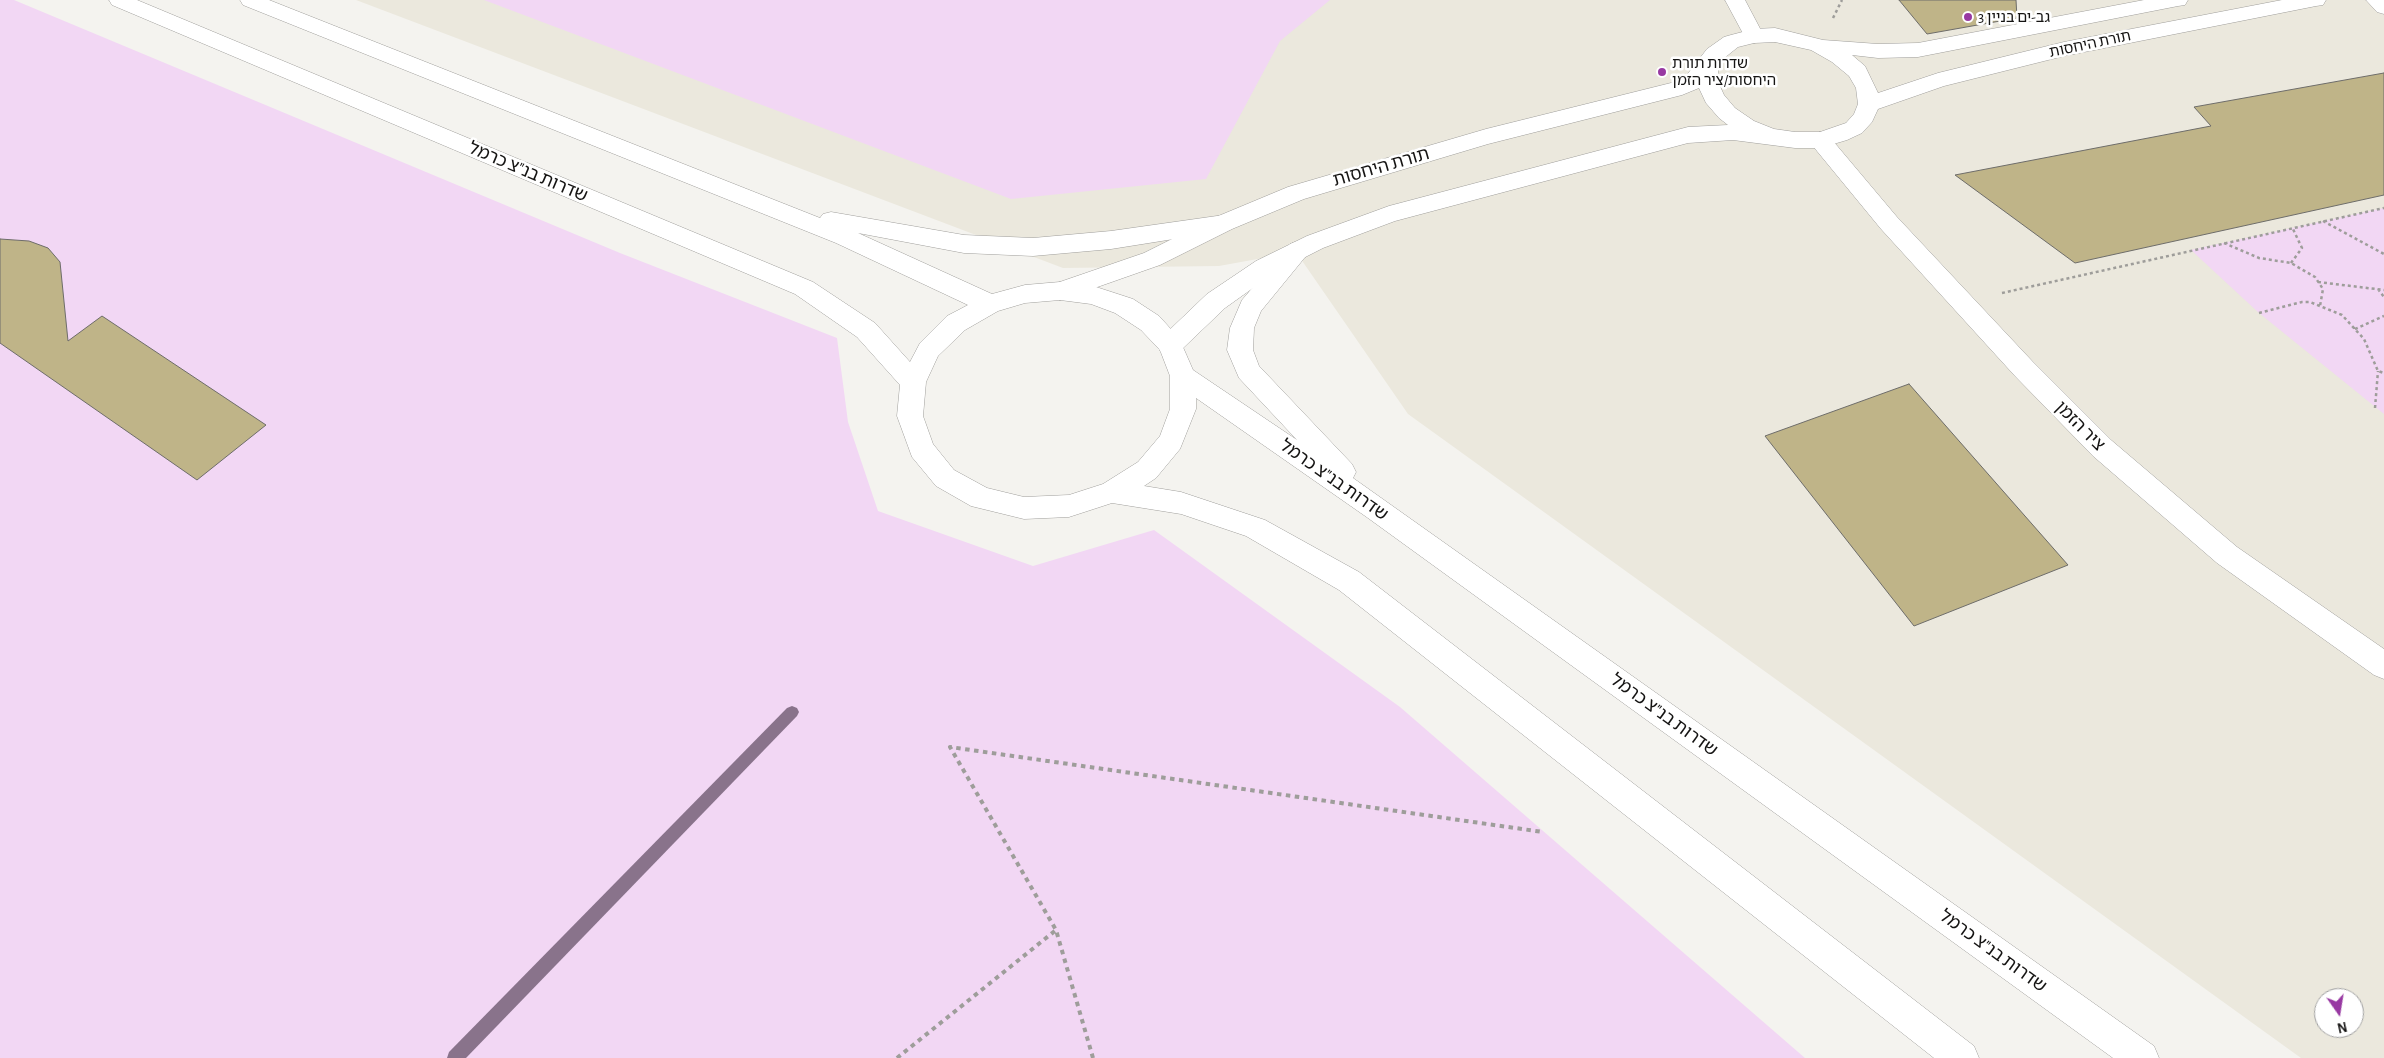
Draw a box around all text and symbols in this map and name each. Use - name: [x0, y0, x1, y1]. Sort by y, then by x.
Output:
- place label: גב-ים בניין 3: [1978, 8, 2050, 26]
- marker: גב-ים בניין 3: [1962, 11, 1974, 23]
- street label: תורת היחסות: [2048, 27, 2132, 61]
- place label: שדרות תורת היחסות/ציר הזמן: [1672, 54, 1776, 89]
- marker: שדרות תורת היחסות/ציר הזמן: [1656, 66, 1668, 78]
- street label: שדרות בנ"צ כרמל: [465, 137, 591, 207]
- street label: תורת היחסות: [1330, 143, 1432, 191]
- street label: ציר הזמן: [2050, 396, 2110, 456]
- street label: שדרות בנ"צ כרמל: [1276, 435, 1392, 525]
- street label: שדרות בנ"צ כרמל: [1606, 669, 1722, 761]
- street label: שדרות בנ"צ כרמל: [1935, 905, 2051, 997]
- north arrow: [2314, 988, 2364, 1038]
- text: N: [2336, 1019, 2348, 1035]

